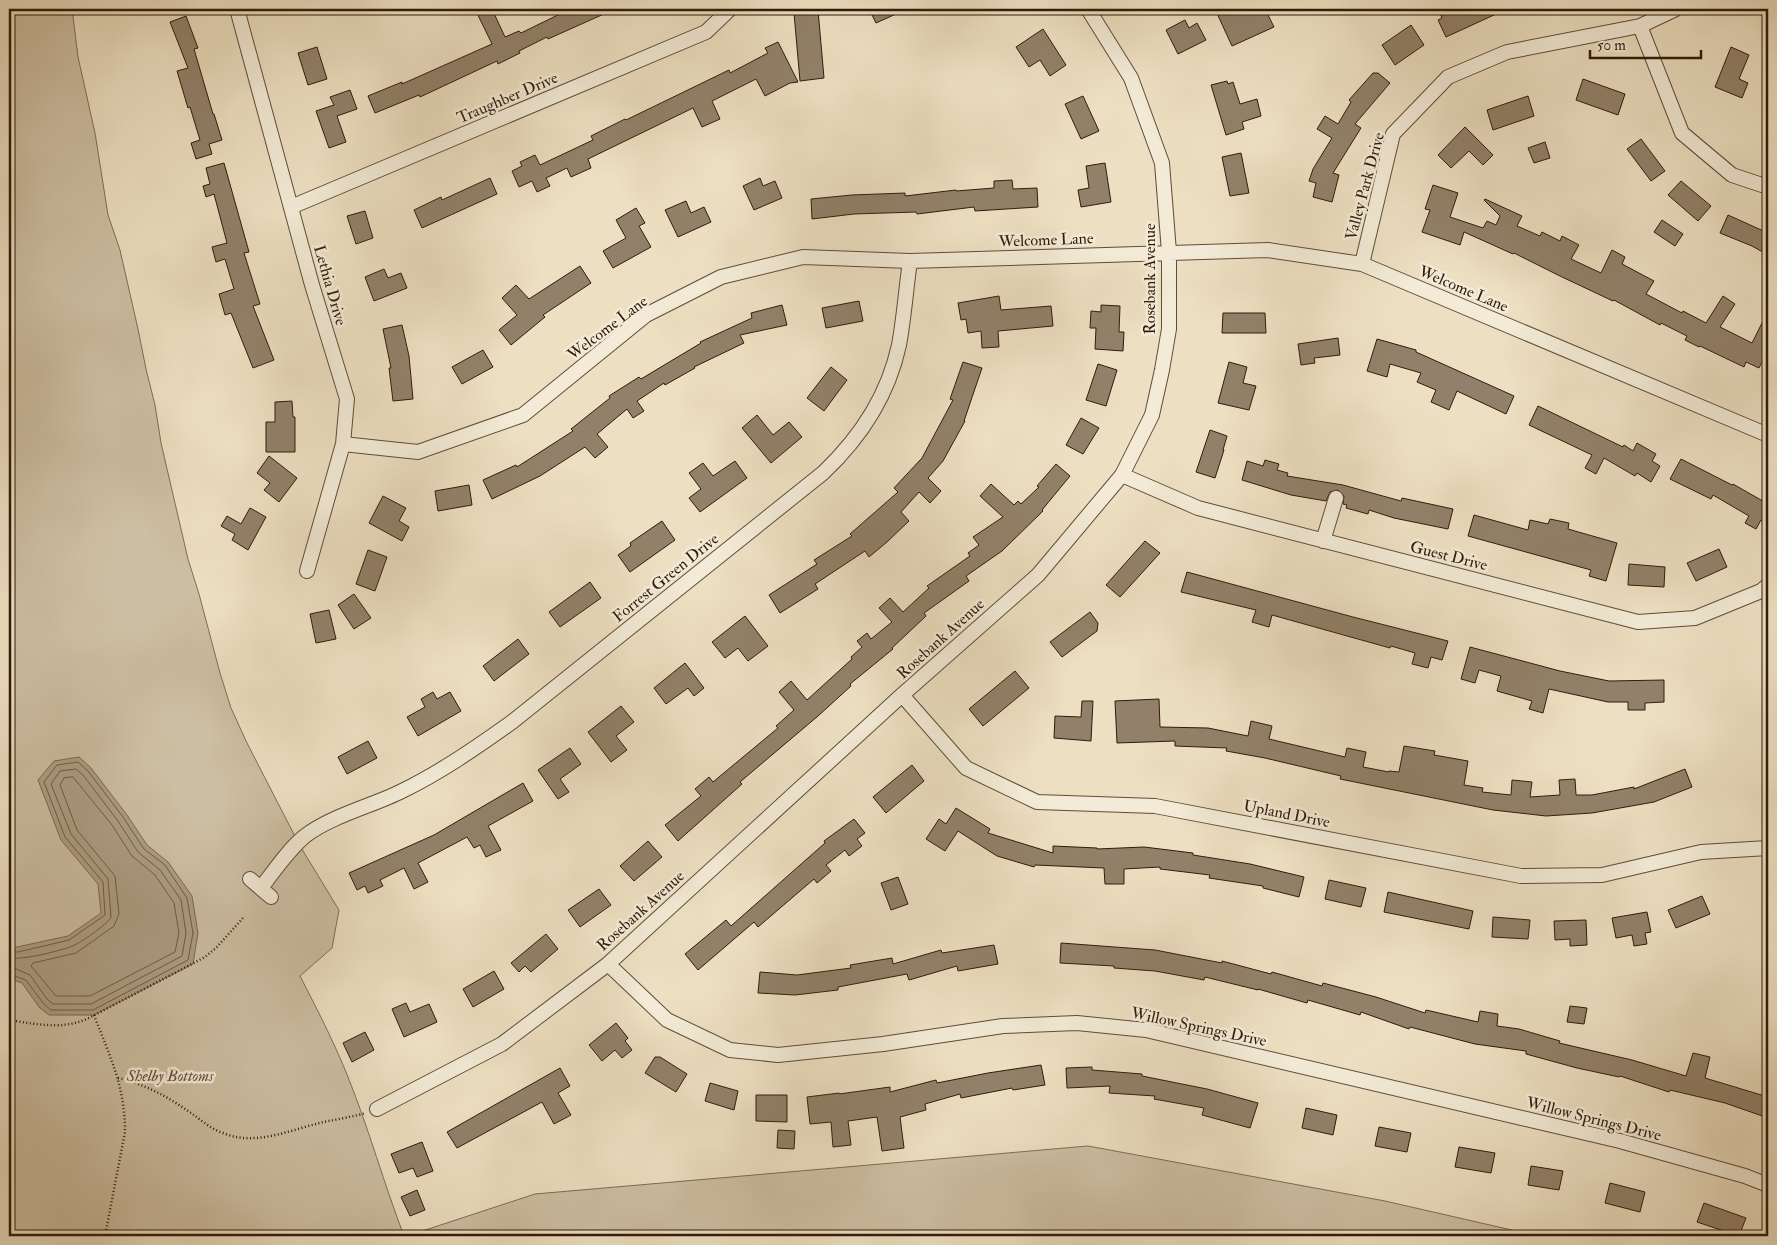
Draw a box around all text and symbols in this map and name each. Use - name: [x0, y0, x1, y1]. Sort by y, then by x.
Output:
- scale bar: [1590, 28, 1701, 60]
- text: 50 m: [1597, 36, 1626, 55]
- street label: Traughber Drive: [454, 68, 561, 128]
- street label: Valley Park Drive: [1341, 130, 1389, 242]
- street label: Rosebank Avenue: [1140, 223, 1160, 335]
- street label: Welcome Lane: [997, 228, 1094, 252]
- street label: Lethia Drive: [309, 243, 351, 328]
- street label: Welcome Lane: [1415, 261, 1512, 317]
- street label: Welcome Lane: [563, 291, 652, 365]
- street label: Forrest Green Drive: [608, 529, 723, 627]
- street label: Guest Drive: [1408, 537, 1490, 575]
- street label: Rosebank Avenue: [893, 594, 989, 683]
- street label: Upland Drive: [1242, 796, 1332, 833]
- street label: Rosebank Avenue: [593, 866, 689, 955]
- street label: Willow Springs Drive: [1128, 1003, 1269, 1052]
- park label: Shelby Bottoms: [126, 1066, 214, 1086]
- street label: Willow Springs Drive: [1523, 1092, 1664, 1146]

